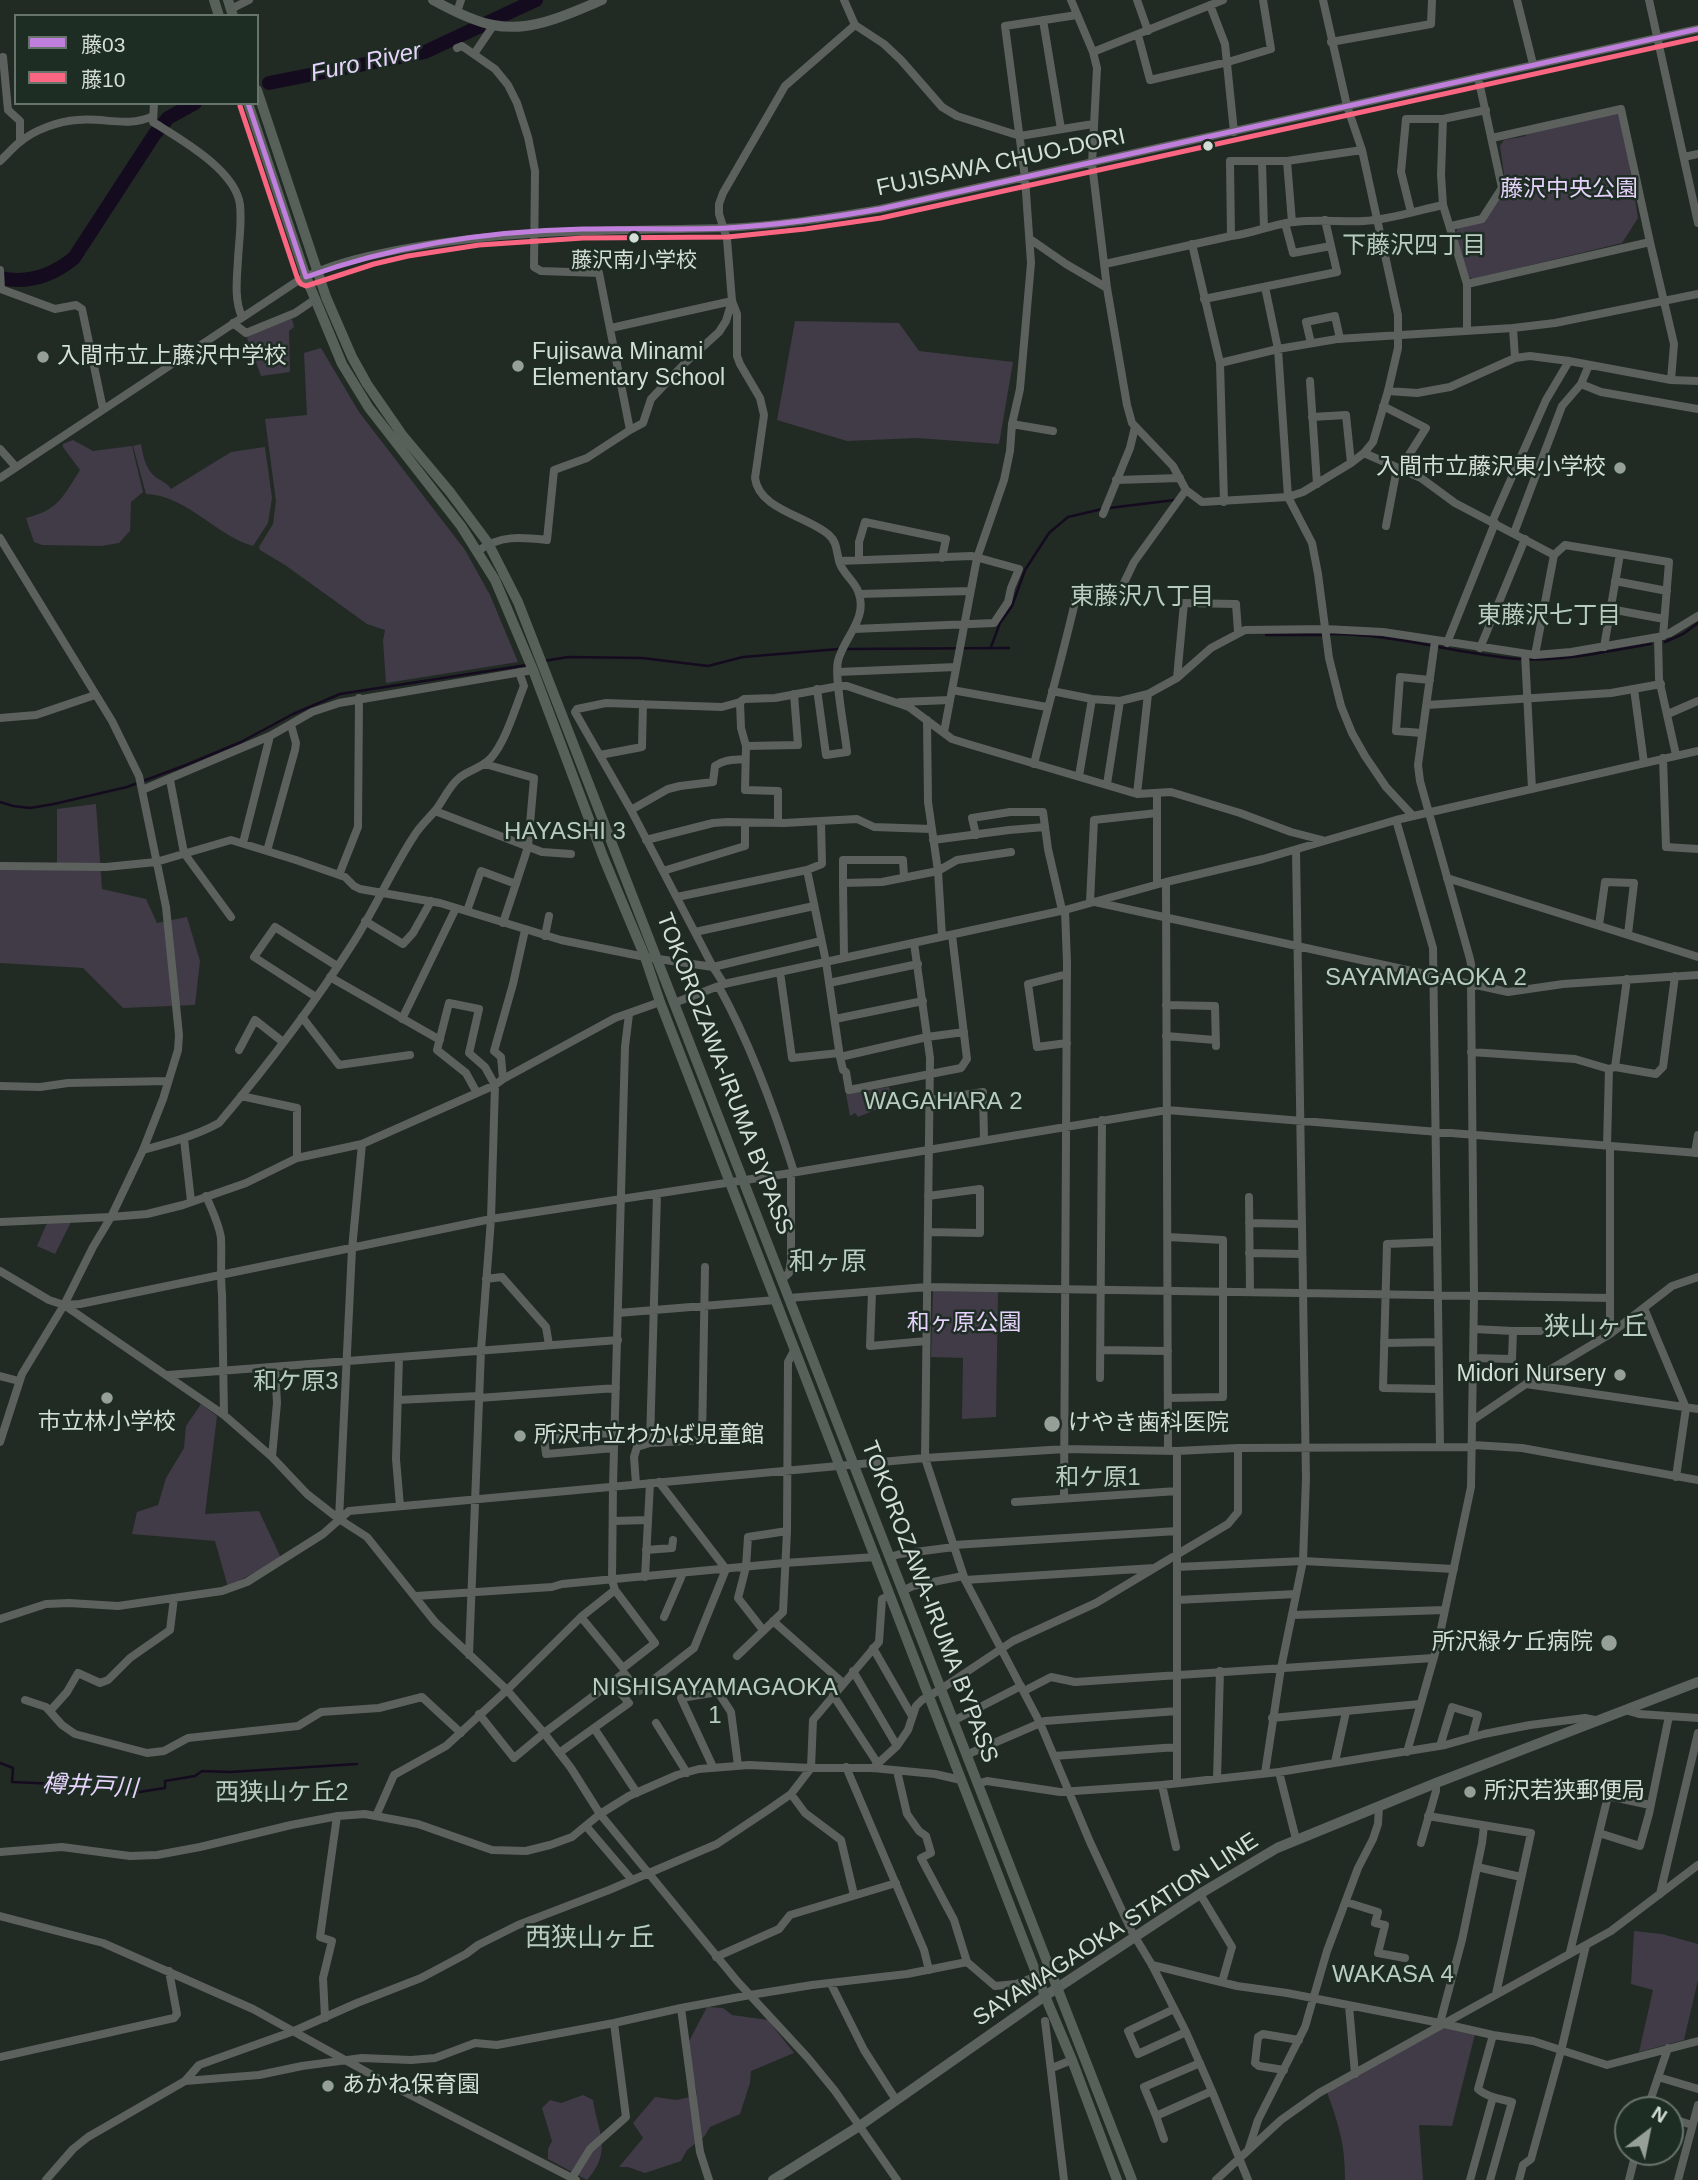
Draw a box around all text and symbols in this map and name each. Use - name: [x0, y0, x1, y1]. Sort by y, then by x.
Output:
- legend: [14, 14, 259, 105]
- text: 藤03: [81, 33, 125, 56]
- water label: Furo River: [308, 37, 424, 89]
- text: 藤10: [81, 68, 125, 91]
- street label: FUJISAWA CHUO-DORI: [874, 123, 1128, 203]
- unlabelled marker: [1201, 139, 1215, 153]
- park label: 藤沢中央公園: [1500, 176, 1638, 204]
- marker: 藤沢南小学校: [627, 231, 641, 245]
- district label: 下藤沢四丁目: [1342, 232, 1486, 260]
- place label: 藤沢南小学校: [571, 248, 697, 274]
- place label: Fujisawa Minami Elementary School: [532, 339, 725, 393]
- place label: 入間市立上藤沢中学校: [57, 343, 287, 371]
- marker: 入間市立上藤沢中学校: [35, 349, 51, 365]
- marker: Fujisawa Minami Elementary School: [510, 358, 526, 374]
- place label: 入間市立藤沢東小学校: [1376, 454, 1606, 482]
- marker: 入間市立藤沢東小学校: [1612, 460, 1628, 476]
- district label: 東藤沢八丁目: [1070, 583, 1214, 611]
- district label: 東藤沢七丁目: [1477, 602, 1621, 630]
- district label: HAYASHI 3: [496, 818, 634, 846]
- street label: TOKOROZAWA-IRUMA BYPASS: [650, 909, 798, 1239]
- district label: SAYAMAGAOKA 2: [1314, 964, 1538, 992]
- district label: WAGAHARA 2: [855, 1088, 1031, 1116]
- district label: 和ヶ原: [789, 1247, 867, 1279]
- park label: 和ヶ原公園: [907, 1310, 1021, 1338]
- district label: 狭山ヶ丘: [1544, 1312, 1648, 1344]
- place label: Midori Nursery: [1456, 1361, 1606, 1389]
- marker: Midori Nursery: [1612, 1367, 1628, 1383]
- district label: 和ケ原3: [253, 1368, 339, 1396]
- marker: 市立林小学校: [99, 1390, 115, 1406]
- place label: 市立林小学校: [38, 1409, 176, 1437]
- place label: けやき歯科医院: [1068, 1410, 1229, 1438]
- marker: けやき歯科医院: [1042, 1414, 1062, 1434]
- place label: 所沢市立わかば児童館: [534, 1422, 764, 1450]
- marker: 所沢市立わかば児童館: [512, 1428, 528, 1444]
- street label: TOKOROZAWA-IRUMA BYPASS: [855, 1437, 1003, 1767]
- district label: 和ケ原1: [1055, 1464, 1141, 1492]
- place label: 所沢緑ケ丘病院: [1432, 1629, 1593, 1657]
- marker: 所沢緑ケ丘病院: [1599, 1633, 1619, 1653]
- district label: NISHISAYAMAGAOKA 1: [578, 1674, 852, 1730]
- water label: 樽井戸川: [41, 1770, 139, 1804]
- place label: 所沢若狭郵便局: [1484, 1778, 1645, 1806]
- district label: 西狭山ケ丘2: [215, 1779, 349, 1807]
- marker: 所沢若狭郵便局: [1462, 1784, 1478, 1800]
- street label: SAYAMAGAOKA STATION LINE: [968, 1827, 1264, 2033]
- district label: 西狭山ヶ丘: [525, 1923, 655, 1955]
- district label: WAKASA 4: [1325, 1961, 1461, 1989]
- place label: あかね保育園: [342, 2072, 480, 2100]
- marker: あかね保育園: [320, 2078, 336, 2094]
- north arrow: [1614, 2096, 1684, 2166]
- text: N: [1648, 2102, 1671, 2127]

